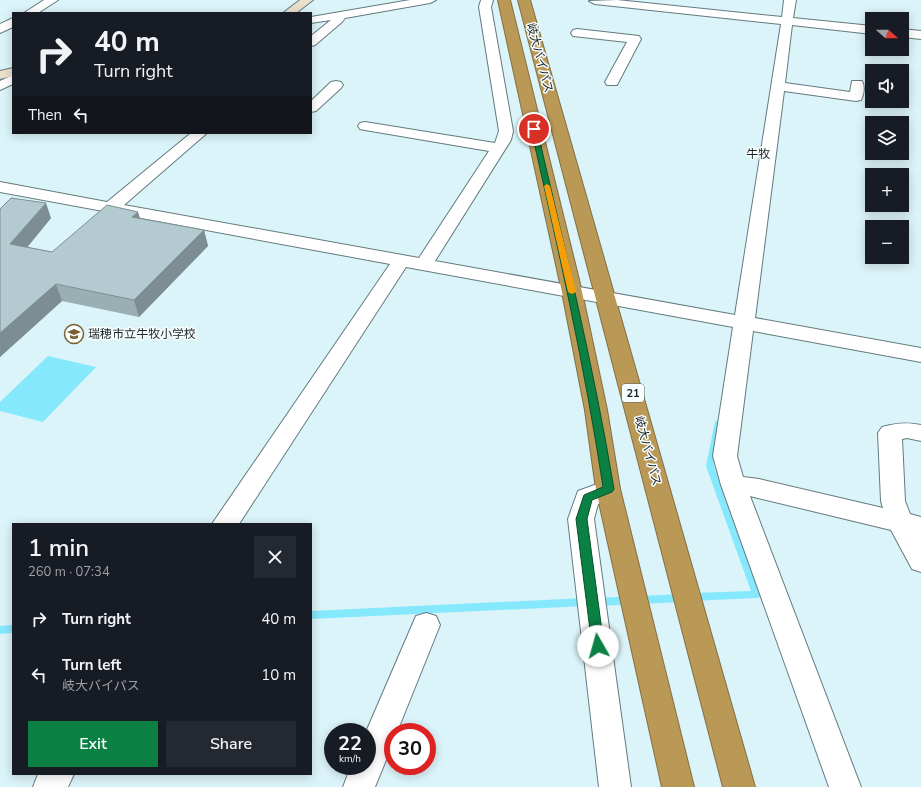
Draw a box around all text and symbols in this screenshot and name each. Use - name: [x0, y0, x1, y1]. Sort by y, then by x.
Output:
- north arrow: [865, 12, 909, 56]
- map controls: [865, 12, 909, 264]
- street label: 岐大バイパス: [523, 21, 557, 95]
- text: 40 m: [94, 23, 160, 61]
- icon: right: [28, 28, 80, 80]
- text: Turn right: [94, 59, 173, 83]
- button: sound: [865, 64, 909, 108]
- icon: left: [70, 104, 92, 126]
- text: Then: [28, 105, 62, 125]
- pin: [517, 112, 551, 146]
- button: layers: [865, 116, 909, 160]
- icon: arrive: [523, 118, 545, 140]
- district label: 牛牧: [746, 146, 770, 162]
- button: +: [865, 168, 909, 212]
- button: −: [865, 220, 909, 264]
- school or university icon: 瑞穂市立牛牧小学校: [63, 323, 85, 345]
- place label: 瑞穂市立牛牧小学校: [88, 326, 196, 342]
- road number: 21: [622, 384, 644, 402]
- street label: 岐大バイパス: [631, 414, 665, 488]
- text: 1 min: [28, 532, 89, 564]
- button: close: [254, 536, 296, 578]
- text: 260 m · 07:34: [28, 563, 110, 581]
- icon: right: [28, 608, 50, 630]
- text: Turn right: [62, 609, 131, 629]
- text: 40 m: [261, 609, 296, 629]
- position arrow: [577, 625, 619, 667]
- text: Turn left: [62, 655, 121, 675]
- icon: left: [28, 664, 50, 686]
- text: 10 m: [261, 665, 296, 685]
- text: 岐大バイパス: [62, 677, 140, 695]
- button: Exit: [28, 721, 158, 767]
- button: Share: [166, 721, 296, 767]
- speed limit sign: 30: [384, 723, 436, 775]
- text: 22: [338, 730, 362, 757]
- text: km/h: [339, 752, 361, 766]

